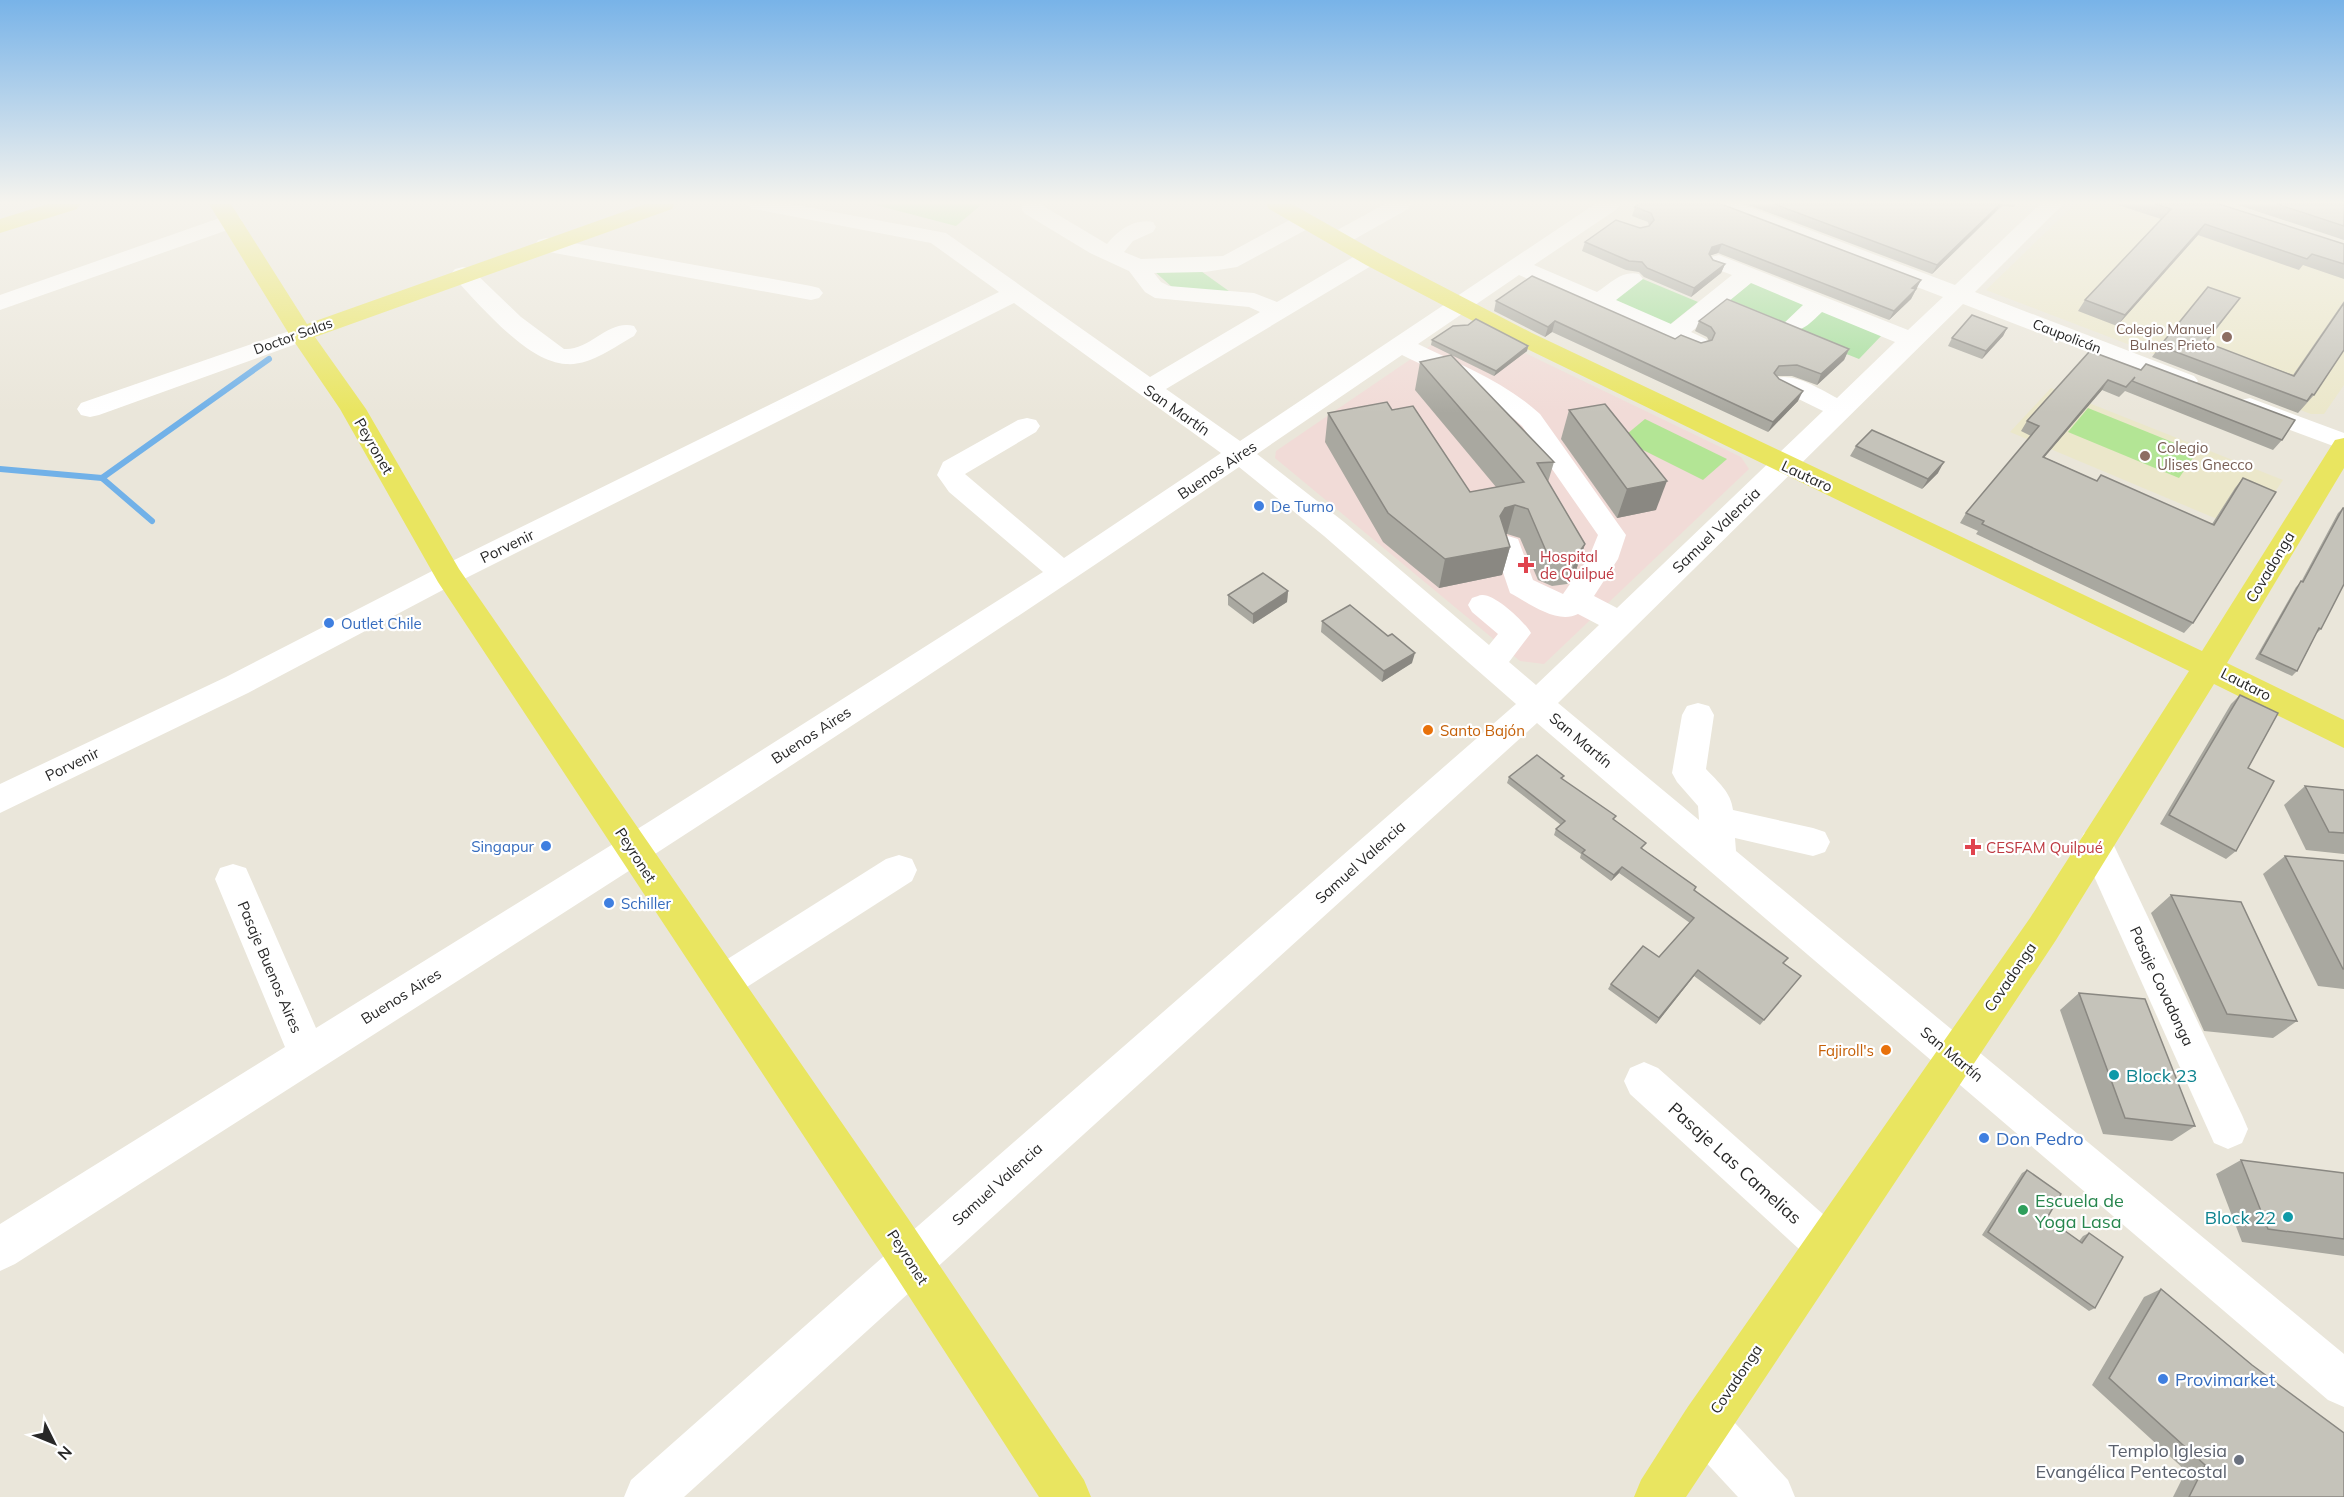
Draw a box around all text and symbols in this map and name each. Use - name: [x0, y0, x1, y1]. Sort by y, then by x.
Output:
- street label: Doctor Salas: [251, 313, 335, 359]
- street label: Caupolicán: [2030, 315, 2104, 357]
- place label: Colegio Manuel Bulnes Prieto: [2116, 320, 2215, 354]
- marker: Colegio Manuel Bulnes Prieto: [2220, 330, 2234, 344]
- street label: San Martín: [1140, 380, 1214, 440]
- street label: Peyronet: [350, 415, 398, 477]
- street label: Buenos Aires: [1174, 437, 1260, 503]
- place label: Colegio Ulises Gnecco: [2157, 438, 2253, 474]
- marker: Colegio Ulises Gnecco: [2138, 449, 2152, 463]
- street label: Lautaro: [1779, 456, 1835, 496]
- street label: Samuel Valencia: [1668, 483, 1764, 577]
- place label: De Turno: [1271, 497, 1334, 516]
- marker: De Turno: [1252, 499, 1266, 513]
- street label: Porvenir: [477, 525, 538, 567]
- street label: Covadonga: [2241, 528, 2299, 606]
- place label: Hospital de Quilpué: [1540, 547, 1614, 583]
- marker: Hospital de Quilpué: [1517, 556, 1535, 574]
- place label: Outlet Chile: [341, 614, 422, 633]
- marker: Outlet Chile: [322, 616, 336, 630]
- street label: Lautaro: [2218, 663, 2274, 705]
- street label: Buenos Aires: [768, 702, 854, 768]
- street label: San Martín: [1546, 708, 1616, 772]
- place label: Santo Bajón: [1440, 721, 1525, 740]
- marker: Santo Bajón: [1421, 723, 1435, 737]
- street label: Porvenir: [42, 743, 103, 785]
- street label: Samuel Valencia: [1311, 816, 1409, 908]
- street label: Peyronet: [611, 824, 661, 886]
- place label: Singapur: [471, 837, 535, 856]
- marker: CESFAM Quilpué: [1964, 838, 1982, 856]
- place label: CESFAM Quilpué: [1986, 838, 2103, 857]
- marker: Singapur: [539, 839, 553, 853]
- place label: Schiller: [621, 894, 671, 913]
- marker: Schiller: [602, 896, 616, 910]
- street label: Pasaje Buenos Aires: [234, 898, 306, 1036]
- street label: Pasaje Covadonga: [2126, 923, 2198, 1049]
- street label: Covadonga: [1980, 939, 2040, 1015]
- street label: Buenos Aires: [357, 964, 445, 1028]
- street label: San Martín: [1917, 1022, 1987, 1086]
- place label: Fajiroll's: [1818, 1041, 1874, 1060]
- marker: Fajiroll's: [1879, 1043, 1893, 1057]
- place label: Block 23: [2126, 1064, 2197, 1087]
- marker: Block 23: [2107, 1068, 2121, 1082]
- street label: Pasaje Las Camelias: [1664, 1097, 1806, 1229]
- place label: Don Pedro: [1996, 1127, 2084, 1150]
- marker: Don Pedro: [1977, 1131, 1991, 1145]
- street label: Samuel Valencia: [948, 1138, 1046, 1230]
- place label: Escuela de Yoga Lasa: [2034, 1189, 2124, 1233]
- marker: Escuela de Yoga Lasa: [2016, 1203, 2030, 1217]
- place label: Block 22: [2205, 1206, 2276, 1229]
- marker: Block 22: [2281, 1210, 2295, 1224]
- street label: Peyronet: [883, 1226, 933, 1288]
- street label: Covadonga: [1706, 1341, 1766, 1417]
- place label: Provimarket: [2175, 1368, 2275, 1391]
- marker: Provimarket: [2156, 1372, 2170, 1386]
- north arrow: [24, 1413, 84, 1473]
- place label: Templo Iglesia Evangélica Pentecostal: [2035, 1439, 2227, 1483]
- text: N: [54, 1442, 76, 1464]
- marker: Templo Iglesia Evangélica Pentecostal: [2232, 1453, 2246, 1467]

